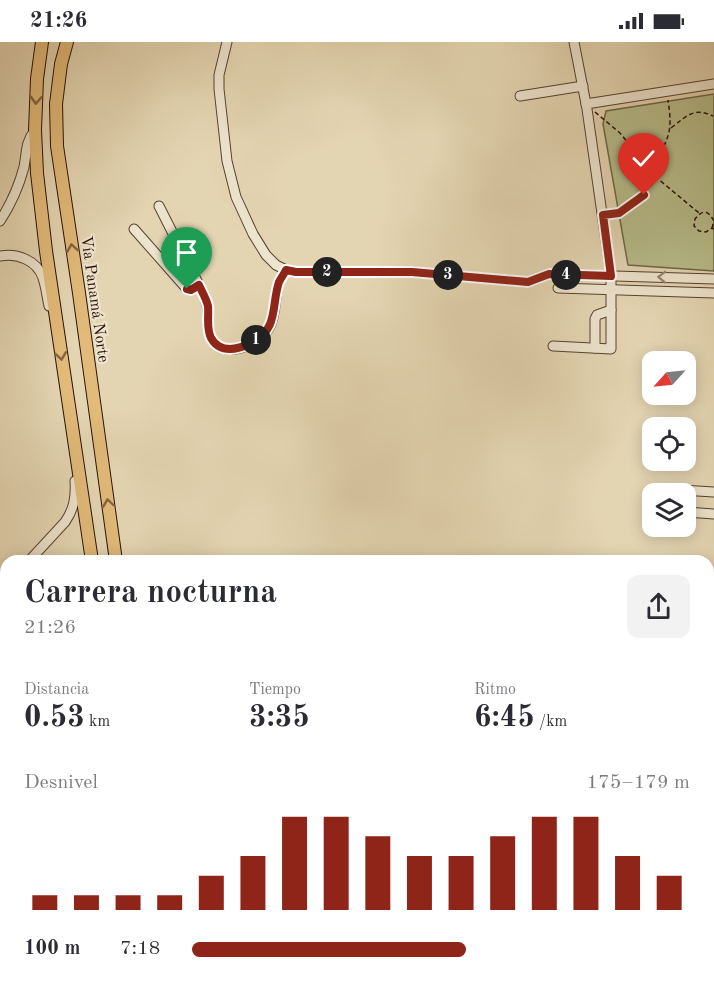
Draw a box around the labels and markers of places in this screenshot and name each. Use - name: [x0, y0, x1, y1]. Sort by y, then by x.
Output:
- pin: [618, 133, 669, 195]
- pin: [161, 227, 212, 289]
- pin: 2: [312, 257, 342, 287]
- pin: 3: [433, 260, 463, 290]
- pin: 4: [551, 260, 581, 290]
- pin: 1: [241, 325, 271, 355]

